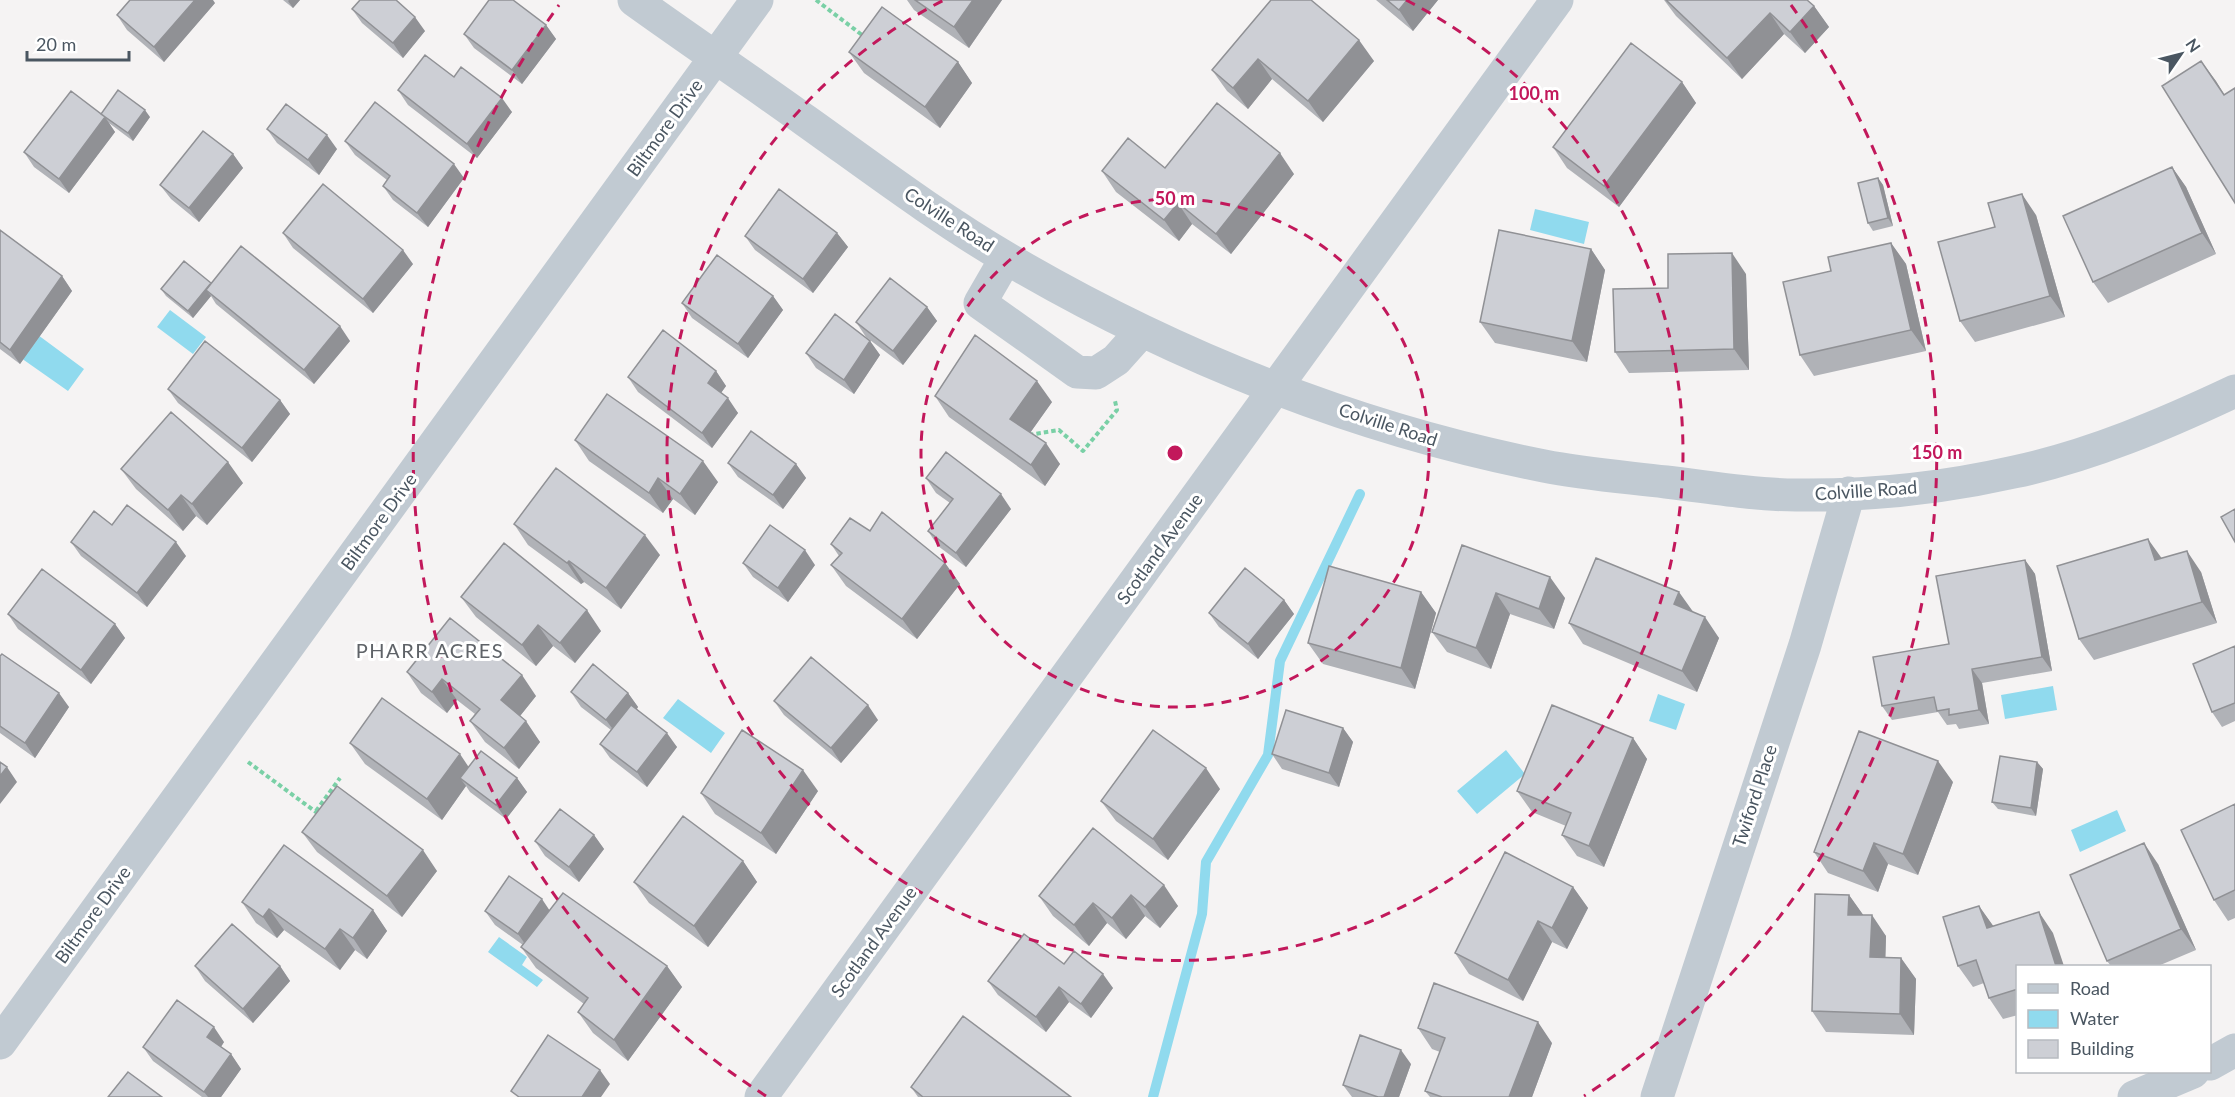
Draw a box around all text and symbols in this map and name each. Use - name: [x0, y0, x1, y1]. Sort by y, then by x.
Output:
- scale bar: [27, 24, 129, 62]
- north arrow: [2151, 24, 2211, 84]
- text: 20 m: [36, 33, 76, 55]
- text: N: [2182, 35, 2205, 56]
- street label: Biltmore Drive: [622, 75, 707, 180]
- text: 100 m: [1509, 82, 1559, 104]
- street label: Colville Road: [901, 182, 998, 256]
- text: 50 m: [1155, 187, 1195, 209]
- street label: Colville Road: [1336, 398, 1440, 450]
- text: 150 m: [1912, 441, 1962, 463]
- centre of rings: [1165, 443, 1185, 463]
- street label: Biltmore Drive: [336, 469, 421, 574]
- street label: Colville Road: [1814, 475, 1918, 505]
- street label: Scotland Avenue: [1112, 489, 1207, 608]
- district label: PHARR ACRES: [356, 638, 504, 662]
- street label: Twiford Place: [1727, 742, 1781, 850]
- street label: Biltmore Drive: [50, 862, 135, 967]
- street label: Scotland Avenue: [826, 882, 921, 1001]
- legend: [2016, 965, 2211, 1073]
- text: Road: [2070, 977, 2110, 999]
- text: Water: [2070, 1007, 2119, 1029]
- text: Building: [2070, 1037, 2134, 1059]

